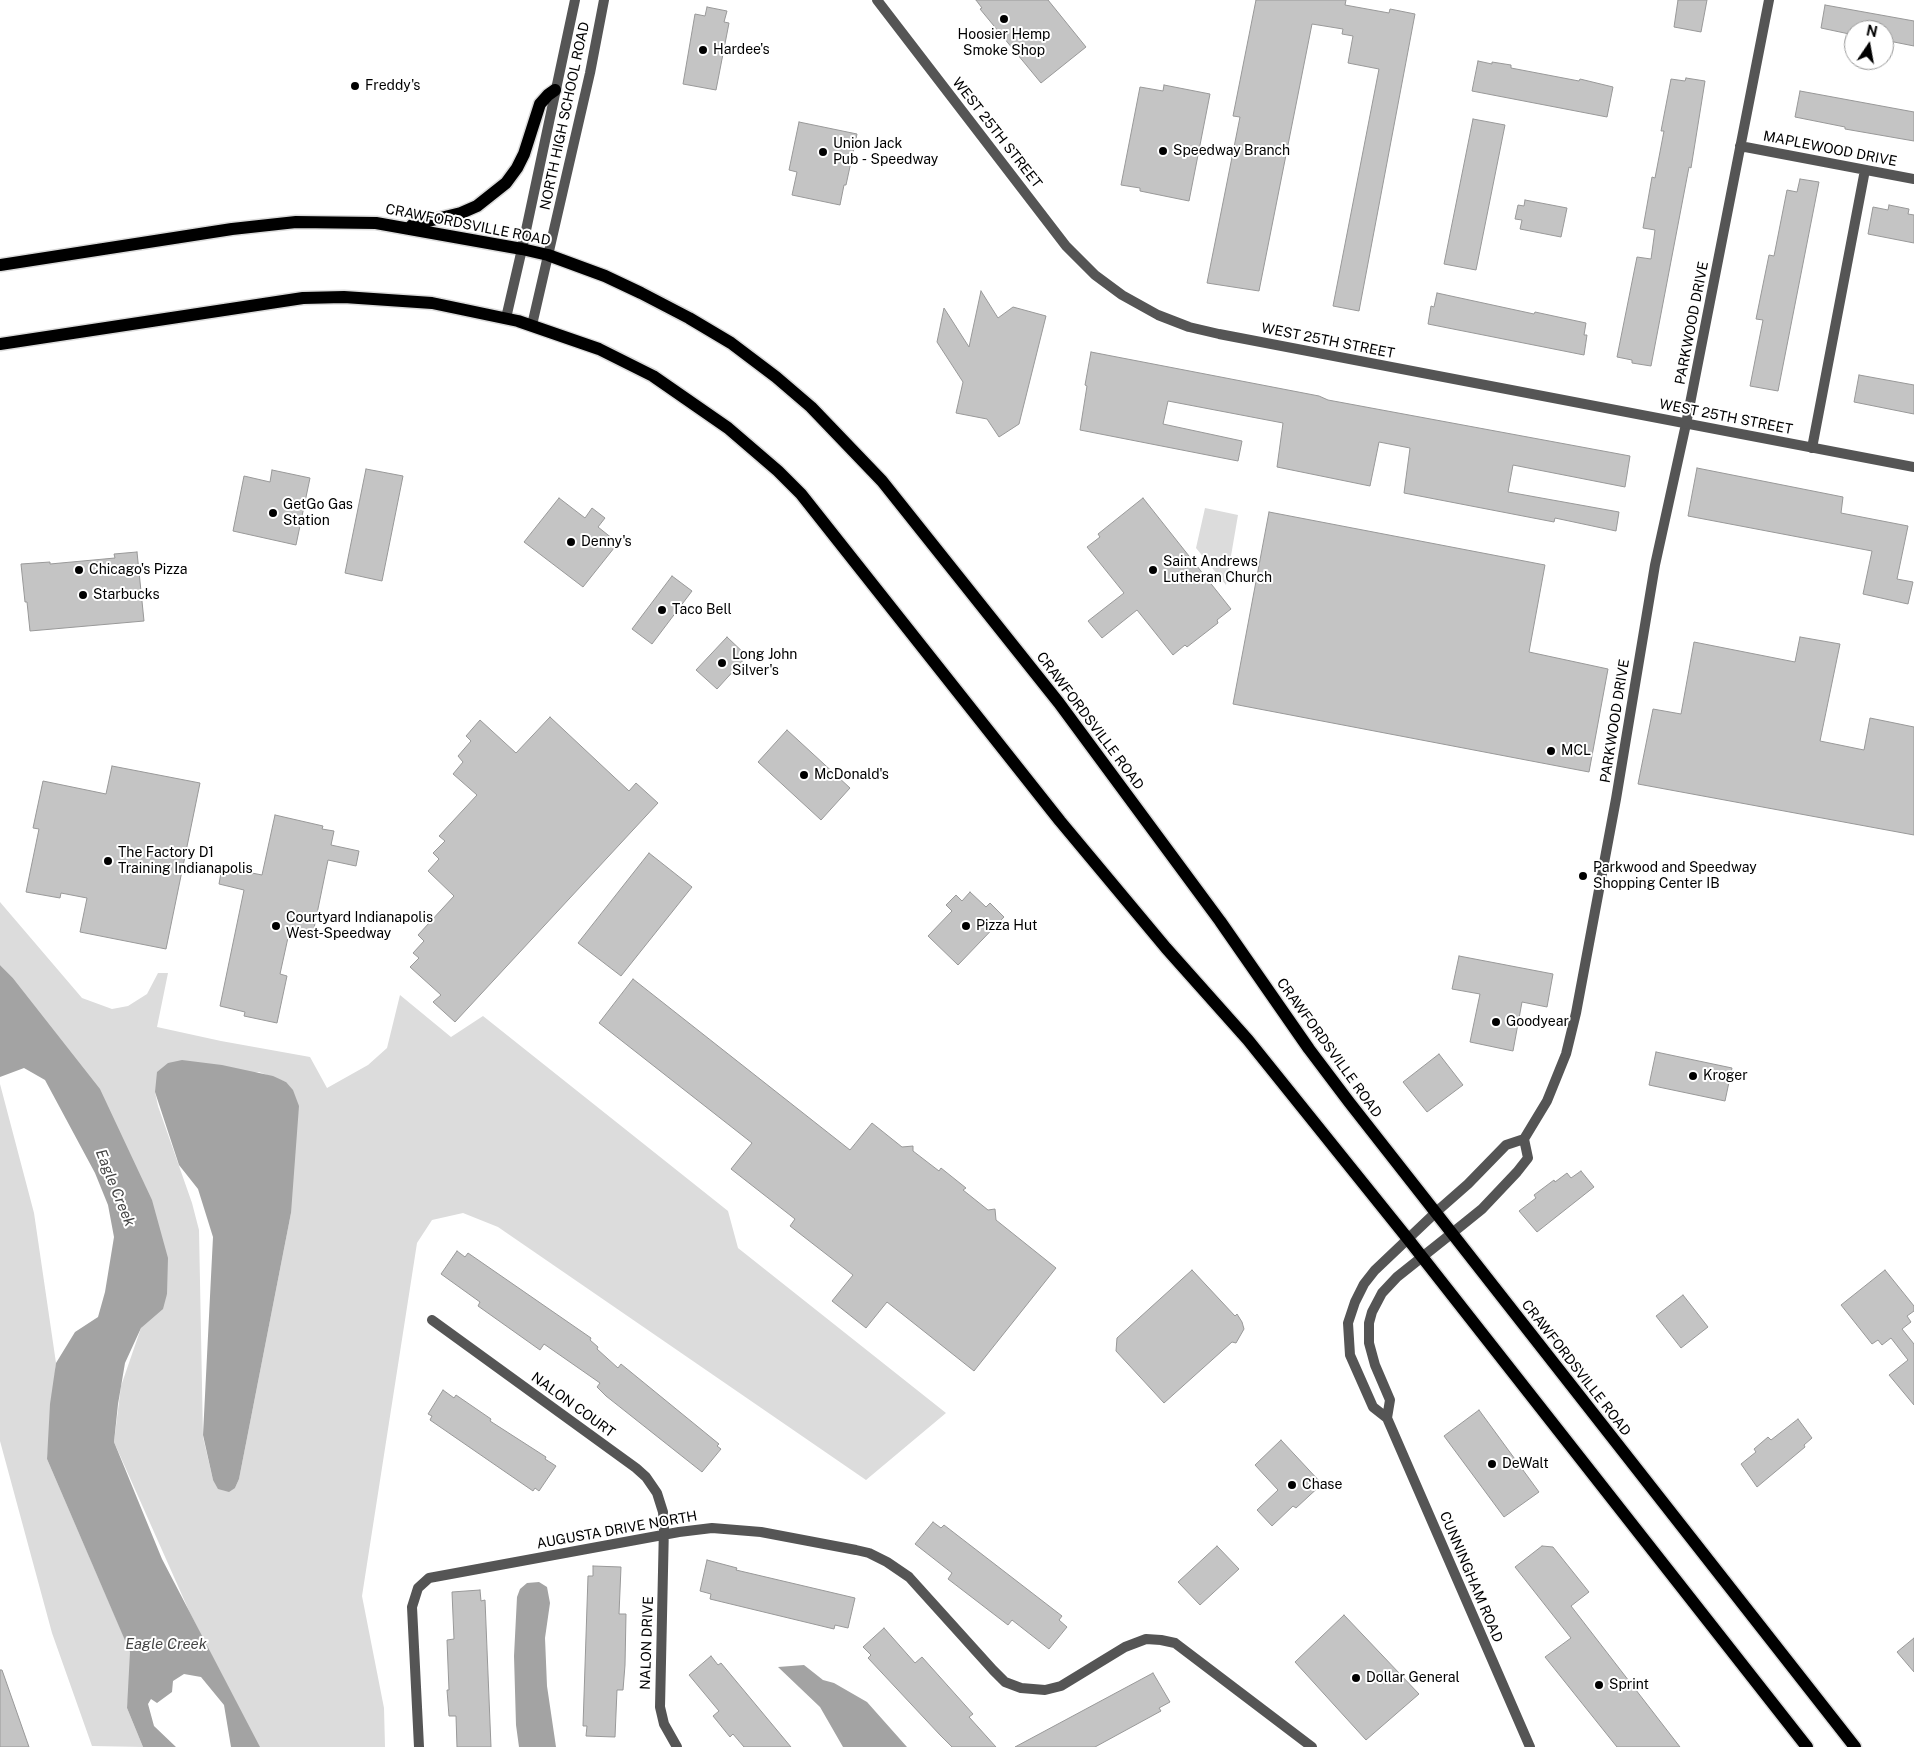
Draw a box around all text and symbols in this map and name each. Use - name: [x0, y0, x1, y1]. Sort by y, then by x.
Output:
- marker: Hoosier Hemp Smoke Shop: [998, 13, 1010, 25]
- street label: NORTH HIGH SCHOOL ROAD: [537, 20, 593, 212]
- north arrow: [1844, 20, 1894, 70]
- text: N: [1865, 22, 1879, 40]
- place label: Hoosier Hemp Smoke Shop: [958, 27, 1050, 59]
- place label: Hardee's: [713, 42, 770, 58]
- marker: Hardee's: [697, 44, 709, 56]
- street label: WEST 25TH STREET: [949, 74, 1045, 192]
- place label: Freddy's: [365, 78, 420, 94]
- marker: Freddy's: [349, 80, 361, 92]
- street label: MAPLEWOOD DRIVE: [1762, 128, 1898, 170]
- place label: Union Jack Pub - Speedway: [833, 136, 938, 168]
- place label: Speedway Branch: [1173, 143, 1290, 159]
- marker: Speedway Branch: [1157, 145, 1169, 157]
- marker: Union Jack Pub - Speedway: [817, 146, 829, 158]
- street label: CRAWFORDSVILLE ROAD: [384, 201, 552, 249]
- street label: PARKWOOD DRIVE: [1672, 260, 1712, 386]
- street label: WEST 25TH STREET: [1260, 320, 1396, 362]
- street label: WEST 25TH STREET: [1658, 396, 1794, 438]
- place label: GetGo Gas Station: [283, 497, 353, 530]
- marker: GetGo Gas Station: [267, 507, 279, 519]
- place label: Denny's: [581, 534, 632, 550]
- marker: Denny's: [565, 536, 577, 548]
- place label: Saint Andrews Lutheran Church: [1163, 554, 1272, 586]
- place label: Chicago's Pizza: [89, 562, 188, 578]
- marker: Chicago's Pizza: [73, 564, 85, 576]
- marker: Saint Andrews Lutheran Church: [1147, 564, 1159, 576]
- place label: Starbucks: [93, 587, 159, 603]
- marker: Starbucks: [77, 589, 89, 601]
- place label: Taco Bell: [672, 602, 732, 618]
- marker: Taco Bell: [656, 604, 668, 616]
- place label: Long John Silver's: [732, 647, 797, 680]
- street label: CRAWFORDSVILLE ROAD: [1033, 649, 1147, 793]
- marker: Long John Silver's: [716, 657, 728, 669]
- street label: PARKWOOD DRIVE: [1597, 658, 1633, 784]
- place label: MCL: [1561, 743, 1591, 759]
- marker: MCL: [1545, 745, 1557, 757]
- place label: McDonald's: [814, 767, 889, 783]
- marker: McDonald's: [798, 769, 810, 781]
- place label: The Factory D1 Training Indianapolis: [118, 845, 253, 878]
- marker: The Factory D1 Training Indianapolis: [102, 855, 114, 867]
- place label: Parkwood and Speedway Shopping Center IB: [1593, 860, 1757, 892]
- marker: Parkwood and Speedway Shopping Center IB: [1577, 870, 1589, 882]
- place label: Courtyard Indianapolis West-Speedway: [286, 910, 433, 942]
- place label: Pizza Hut: [976, 918, 1037, 934]
- marker: Courtyard Indianapolis West-Speedway: [270, 920, 282, 932]
- marker: Pizza Hut: [960, 920, 972, 932]
- street label: CRAWFORDSVILLE ROAD: [1273, 975, 1385, 1121]
- place label: Goodyear: [1506, 1014, 1569, 1030]
- marker: Goodyear: [1490, 1016, 1502, 1028]
- place label: Kroger: [1703, 1068, 1748, 1084]
- marker: Kroger: [1687, 1070, 1699, 1082]
- water label: Eagle Creek: [91, 1147, 139, 1229]
- street label: CRAWFORDSVILLE ROAD: [1518, 1297, 1634, 1439]
- street label: NALON COURT: [528, 1369, 618, 1441]
- place label: DeWalt: [1502, 1456, 1549, 1472]
- marker: DeWalt: [1486, 1458, 1498, 1470]
- place label: Chase: [1302, 1477, 1342, 1493]
- marker: Chase: [1286, 1479, 1298, 1491]
- street label: AUGUSTA DRIVE NORTH: [535, 1508, 699, 1552]
- street label: CUNNINGHAM ROAD: [1436, 1509, 1506, 1645]
- street label: NALON DRIVE: [637, 1596, 657, 1690]
- water label: Eagle Creek: [125, 1635, 207, 1653]
- place label: Dollar General: [1366, 1670, 1460, 1686]
- marker: Dollar General: [1350, 1672, 1362, 1684]
- place label: Sprint: [1609, 1677, 1649, 1693]
- marker: Sprint: [1593, 1679, 1605, 1691]

